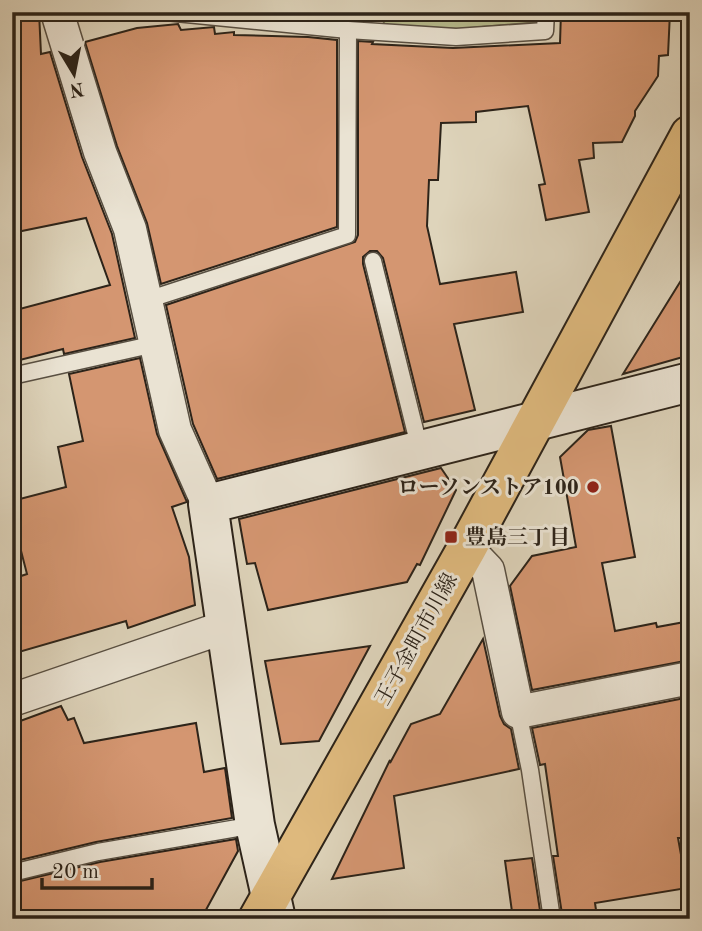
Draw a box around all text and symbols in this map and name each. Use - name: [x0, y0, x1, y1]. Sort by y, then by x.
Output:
- north arrow: [38, 38, 108, 108]
- text: N: [67, 78, 85, 99]
- place label: ローソンストア100: [398, 477, 579, 499]
- marker: ローソンストア100: [585, 479, 601, 495]
- place label: 豊島三丁目: [465, 526, 570, 549]
- marker: 豊島三丁目: [443, 529, 459, 545]
- street label: 王子金町市川線: [371, 569, 462, 709]
- scale bar: [42, 847, 152, 891]
- text: 20 m: [52, 862, 99, 883]

